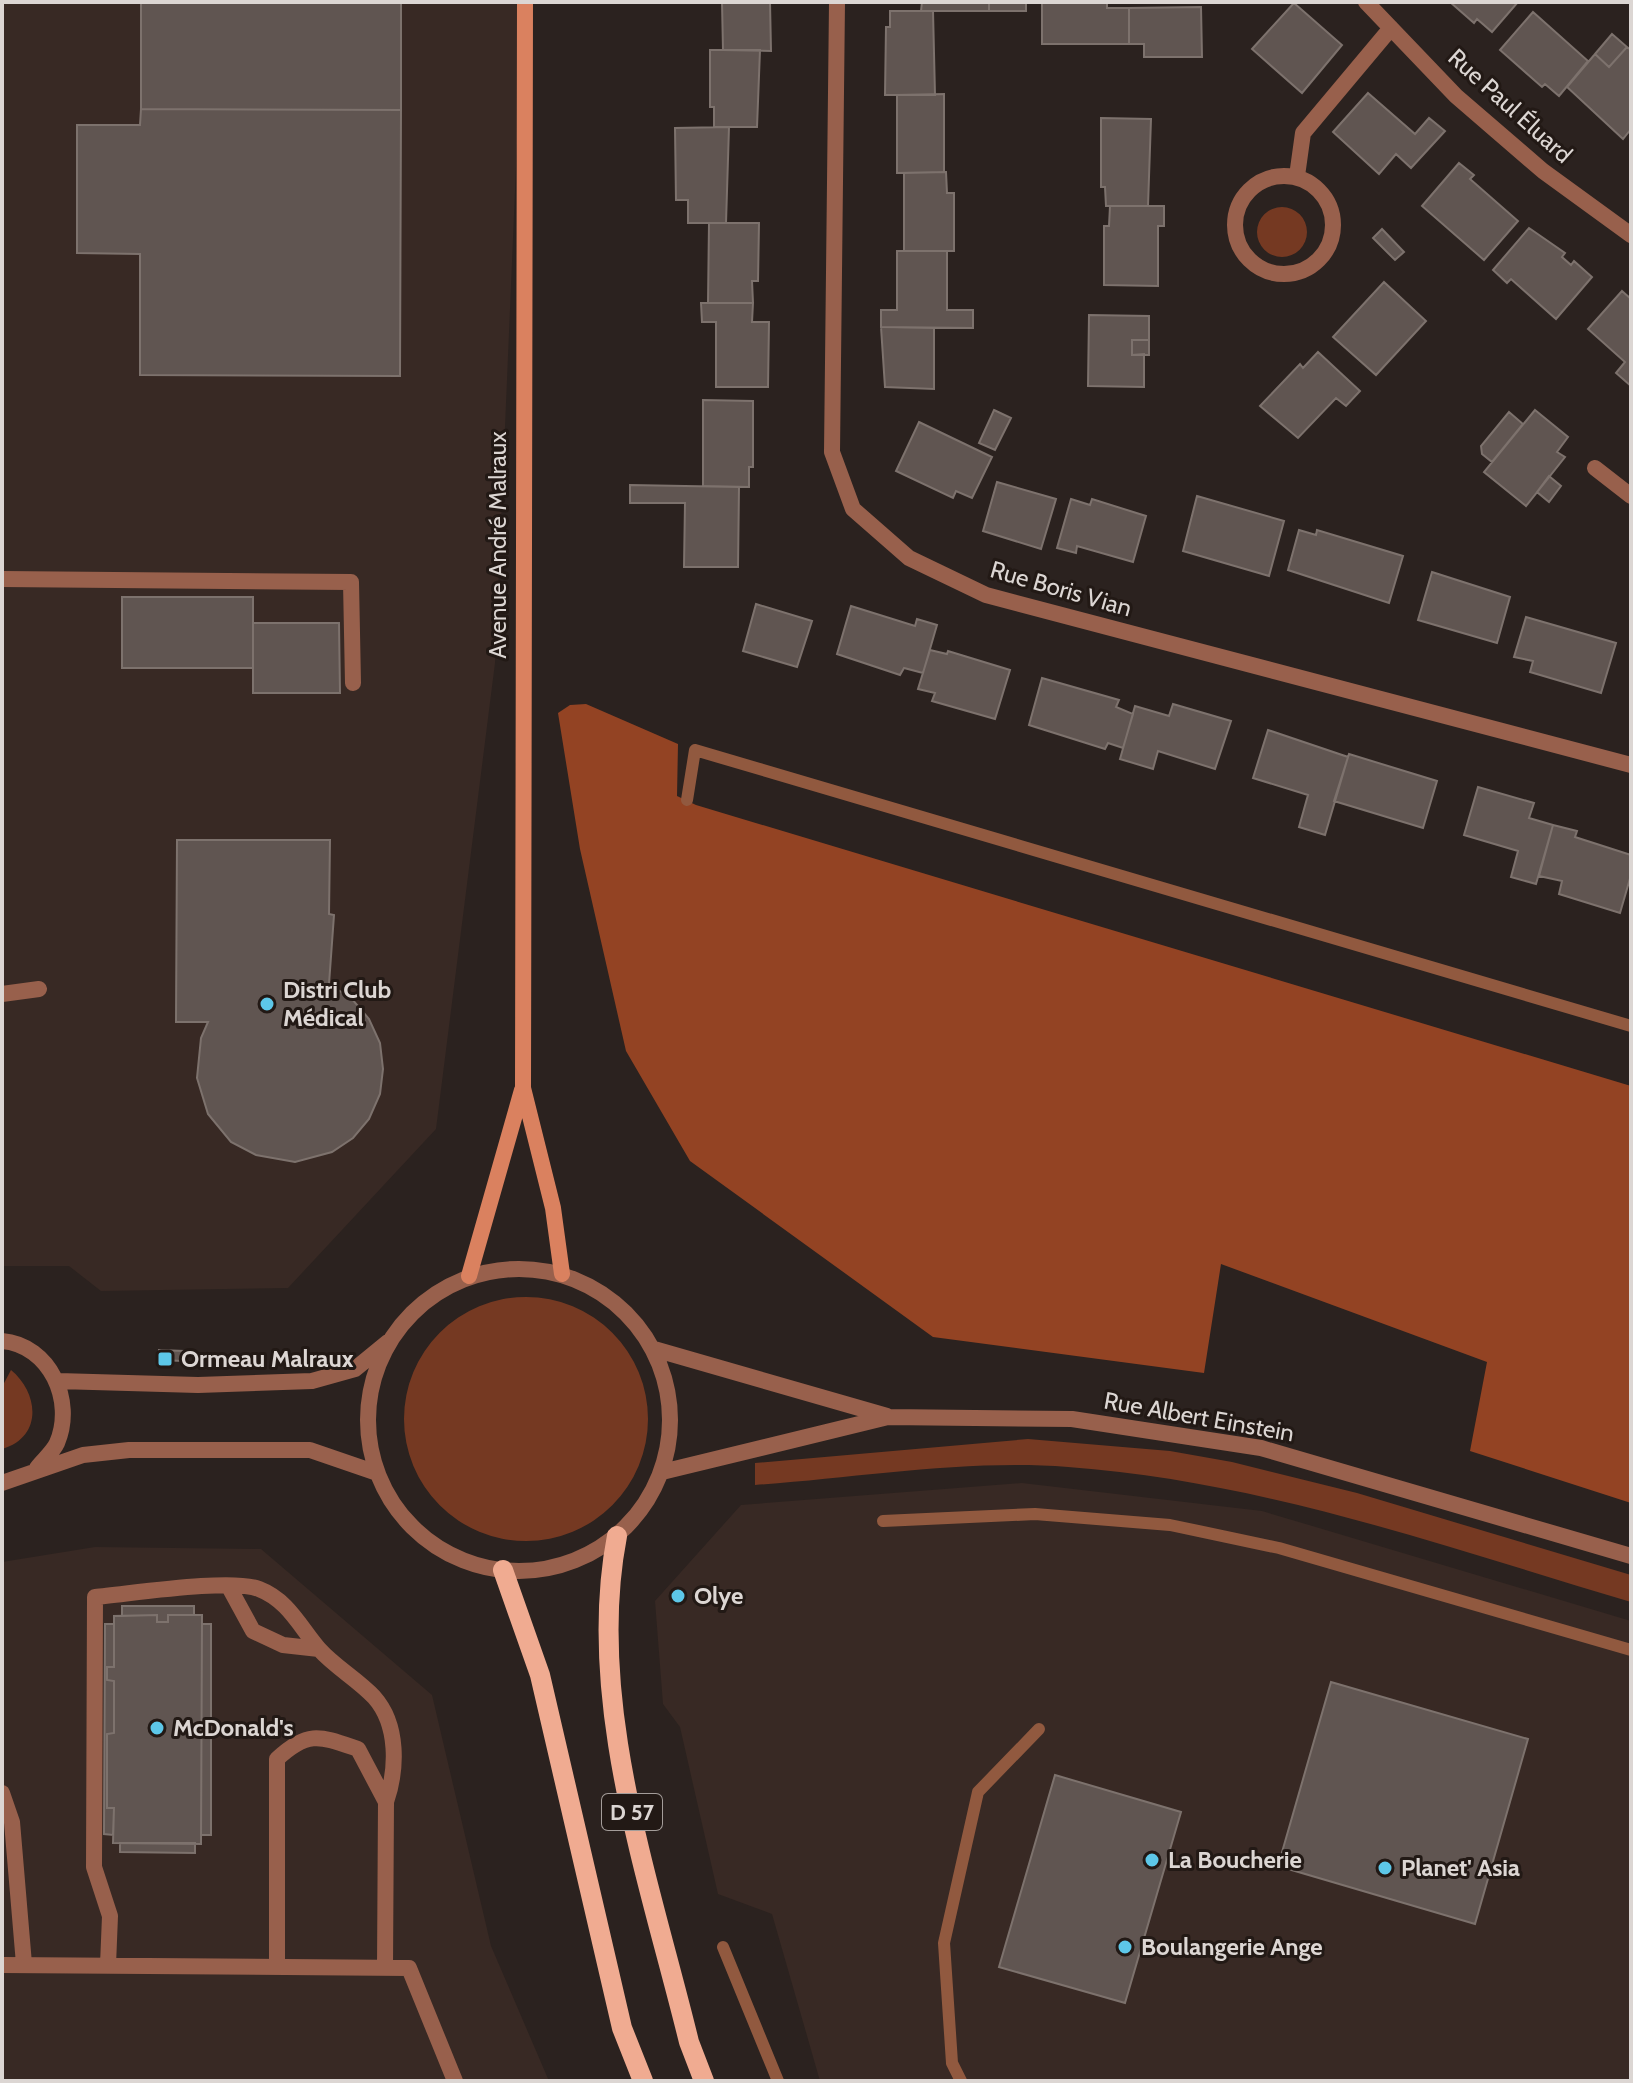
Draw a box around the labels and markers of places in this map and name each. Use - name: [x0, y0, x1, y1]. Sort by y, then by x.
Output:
- place label: Distri Club Médical: [283, 975, 391, 1032]
- marker: Distri Club Médical: [258, 995, 276, 1013]
- place label: Ormeau Malraux: [181, 1344, 354, 1373]
- marker: Ormeau Malraux: [156, 1350, 174, 1368]
- place label: Olye: [694, 1581, 743, 1610]
- marker: Olye: [669, 1587, 687, 1605]
- place label: McDonald's: [173, 1713, 294, 1742]
- marker: McDonald's: [148, 1719, 166, 1737]
- place label: La Boucherie: [1168, 1845, 1302, 1874]
- marker: La Boucherie: [1143, 1851, 1161, 1869]
- place label: Planet' Asia: [1401, 1853, 1520, 1882]
- marker: Planet' Asia: [1376, 1859, 1394, 1877]
- place label: Boulangerie Ange: [1141, 1932, 1323, 1961]
- marker: Boulangerie Ange: [1116, 1938, 1134, 1956]

